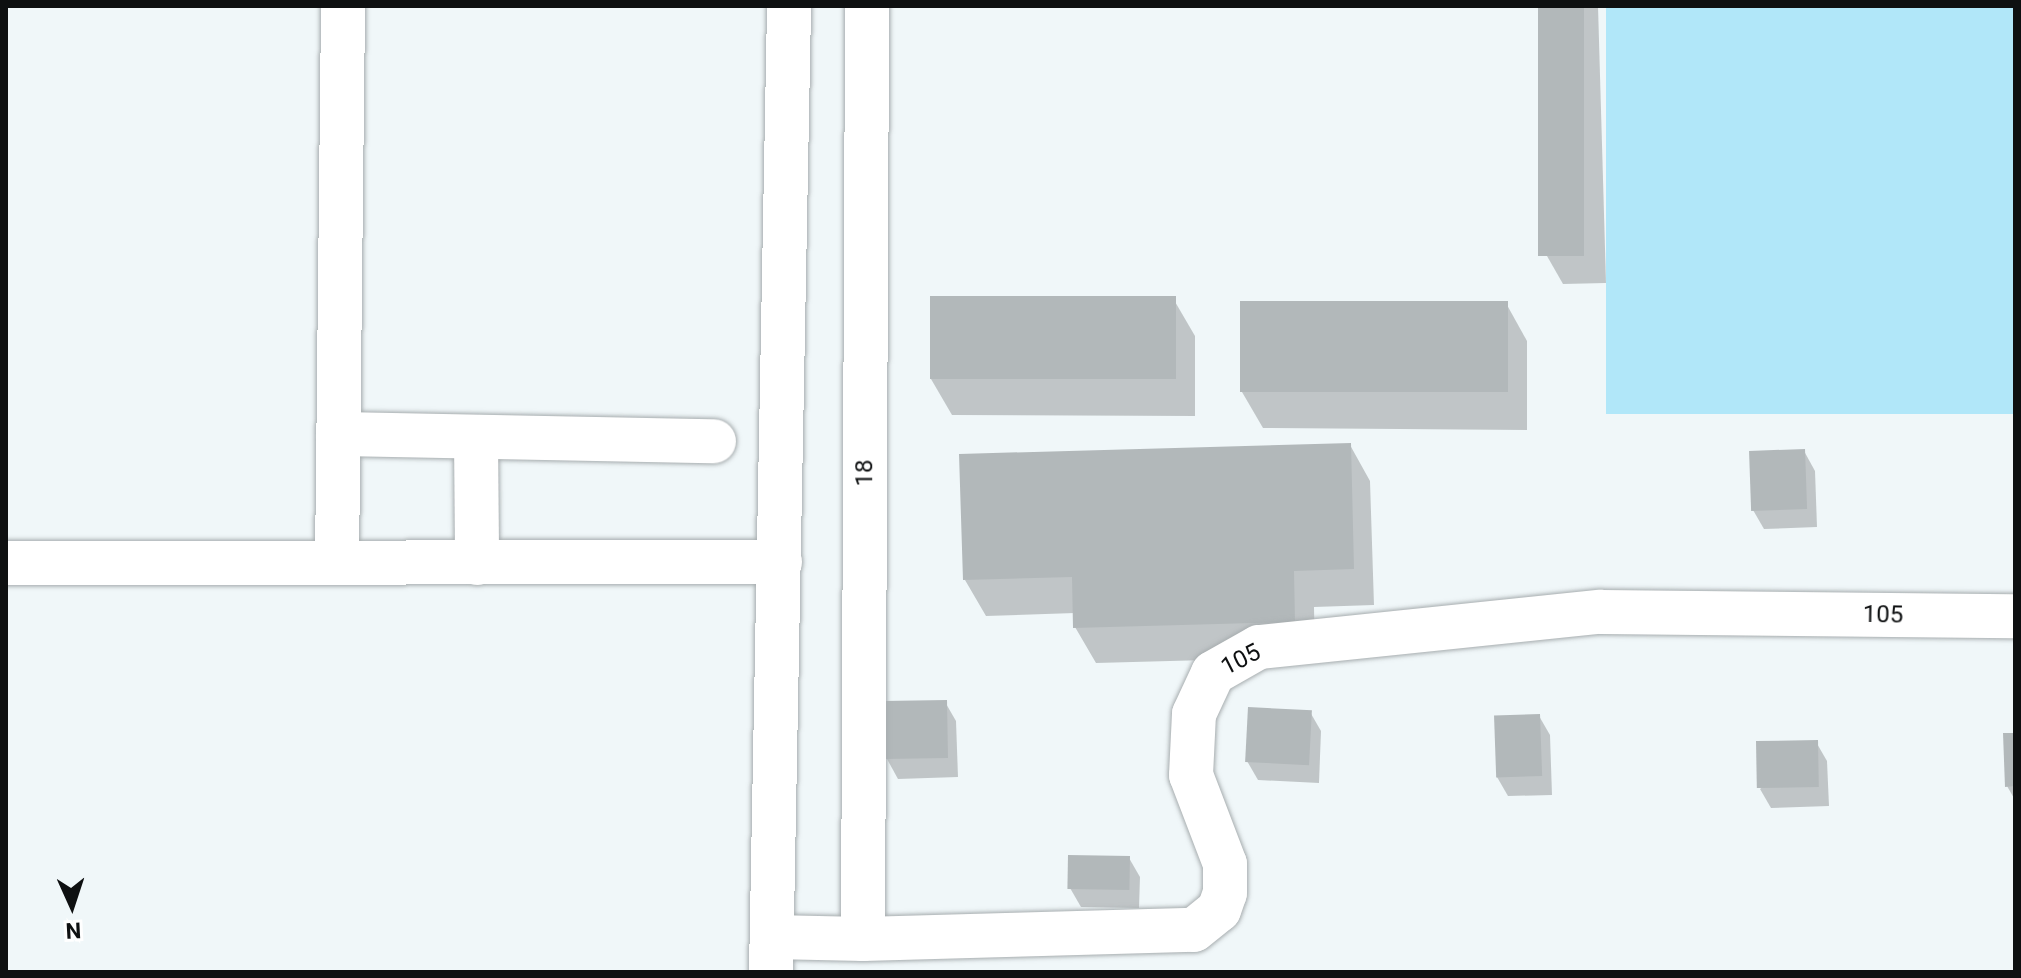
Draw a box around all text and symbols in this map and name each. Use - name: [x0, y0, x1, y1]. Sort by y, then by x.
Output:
- street label: 18: [851, 460, 879, 486]
- street label: 105: [1863, 600, 1903, 630]
- street label: 105: [1216, 638, 1266, 682]
- north arrow: [32, 866, 112, 946]
- text: N: [65, 918, 82, 943]

